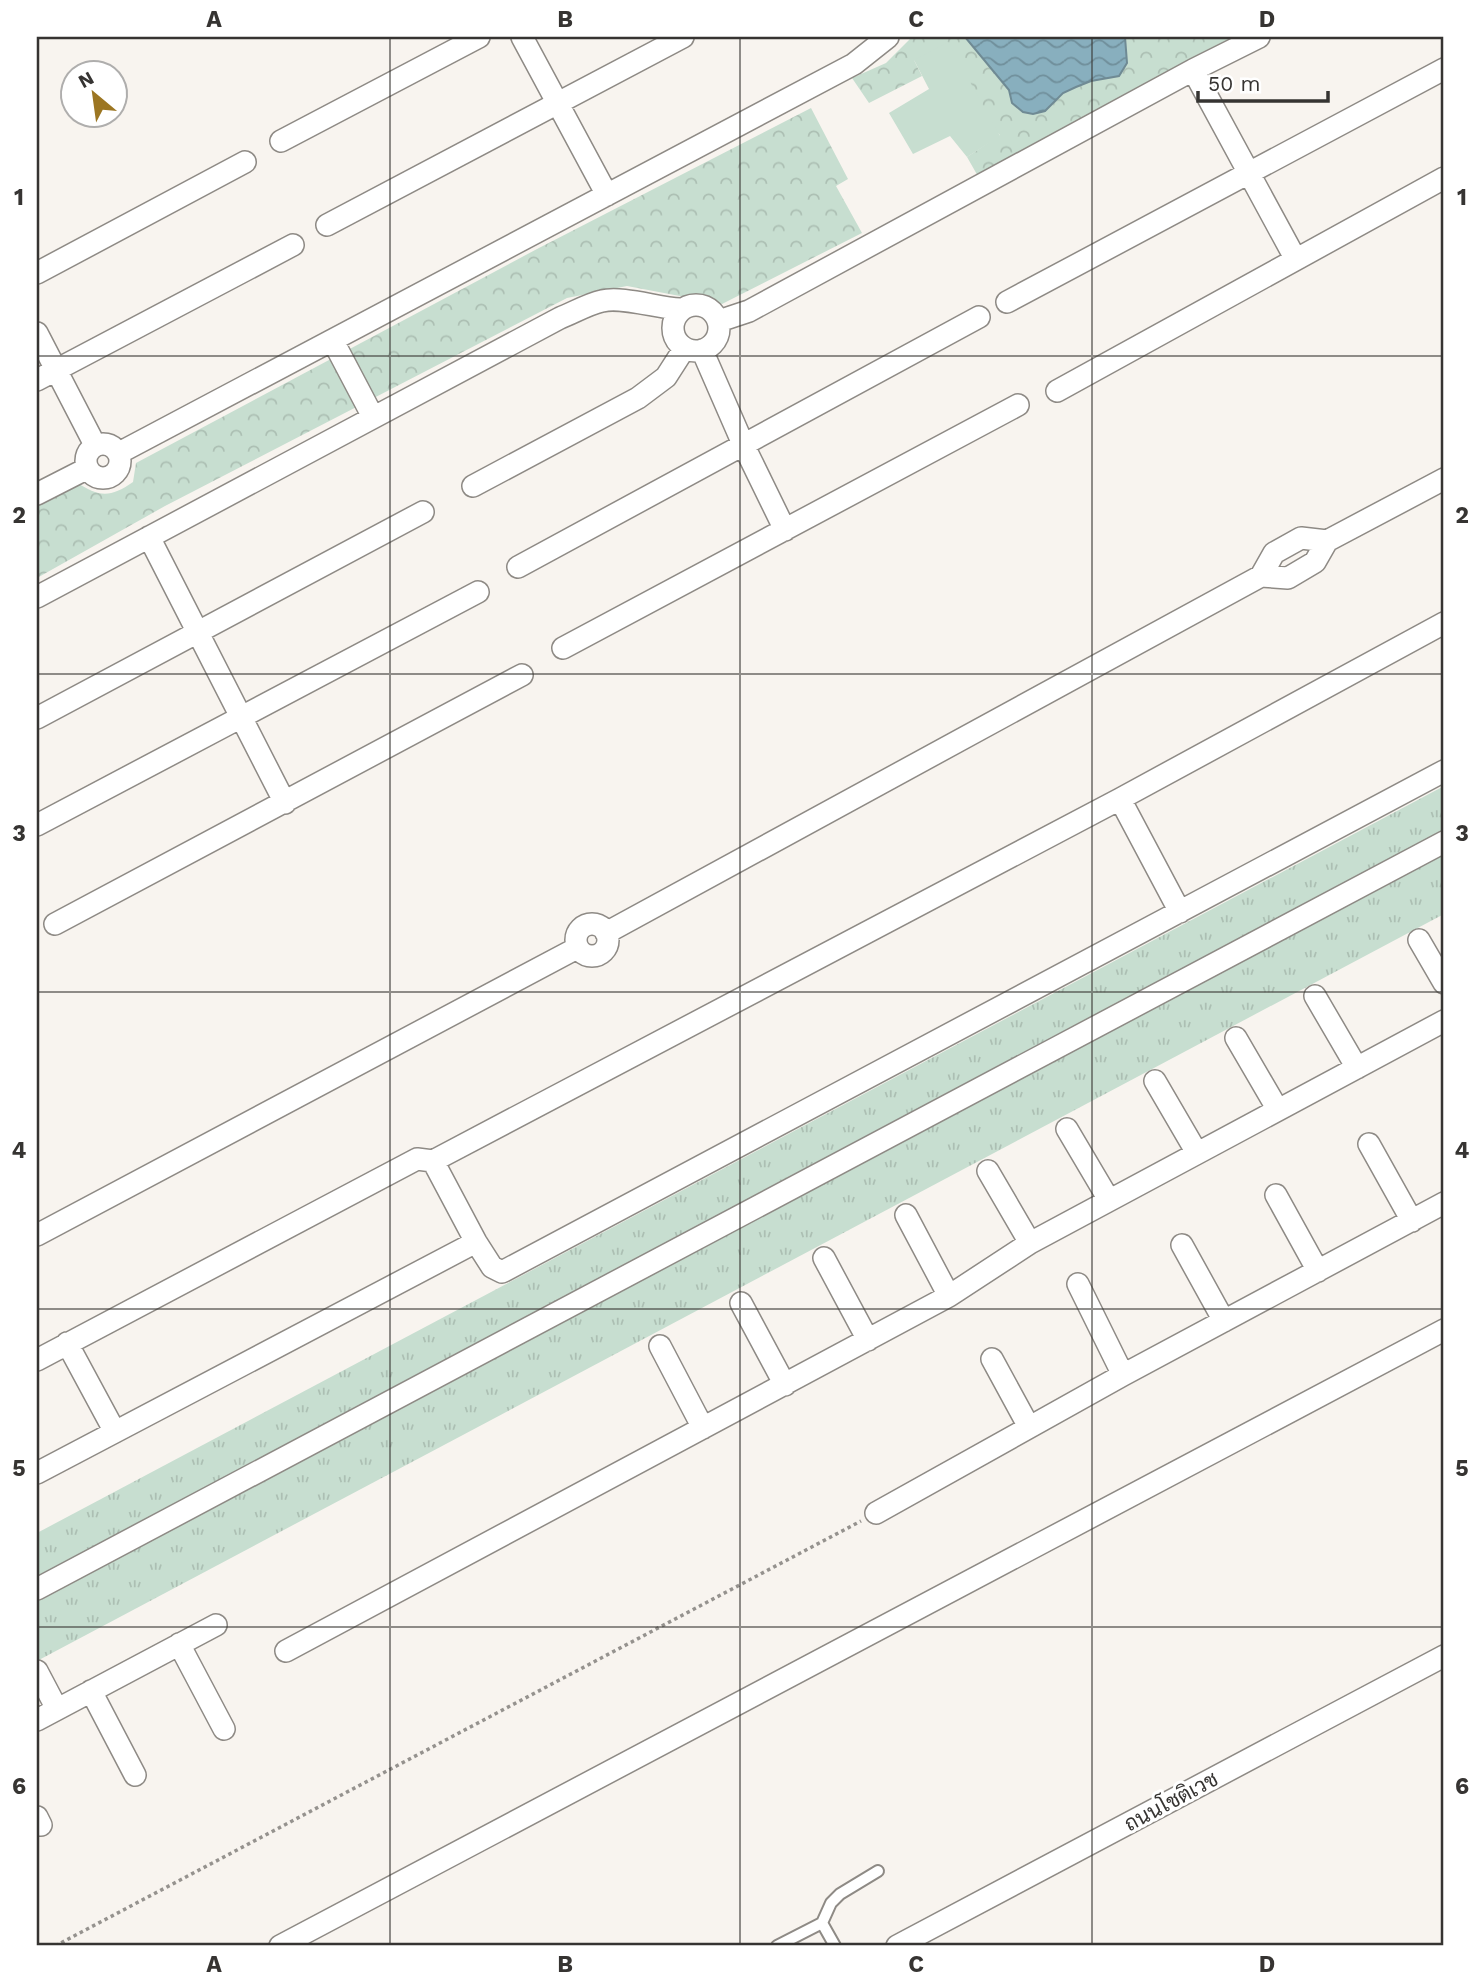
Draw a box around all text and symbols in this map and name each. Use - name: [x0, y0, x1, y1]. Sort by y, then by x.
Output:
- text: A: [206, 6, 222, 33]
- text: B: [557, 6, 573, 33]
- text: C: [908, 6, 924, 33]
- text: D: [1259, 6, 1275, 33]
- north arrow: [60, 60, 130, 130]
- scale bar: [1198, 60, 1327, 104]
- text: N: [74, 66, 98, 93]
- text: 50 m: [1208, 71, 1260, 96]
- text: 1: [14, 184, 24, 211]
- text: 1: [1457, 184, 1467, 211]
- text: 2: [12, 502, 26, 529]
- text: 2: [1455, 502, 1469, 529]
- text: 3: [12, 820, 26, 847]
- text: 3: [1455, 820, 1469, 847]
- text: 4: [12, 1137, 27, 1164]
- text: 4: [1455, 1137, 1470, 1164]
- text: 5: [12, 1455, 26, 1482]
- text: 5: [1455, 1455, 1469, 1482]
- street label: ถนนโชติเวช: [1120, 1766, 1222, 1836]
- text: 6: [12, 1773, 26, 1800]
- text: 6: [1455, 1773, 1469, 1800]
- text: A: [206, 1951, 222, 1978]
- text: B: [557, 1951, 573, 1978]
- text: C: [908, 1951, 924, 1978]
- text: D: [1259, 1951, 1275, 1978]

